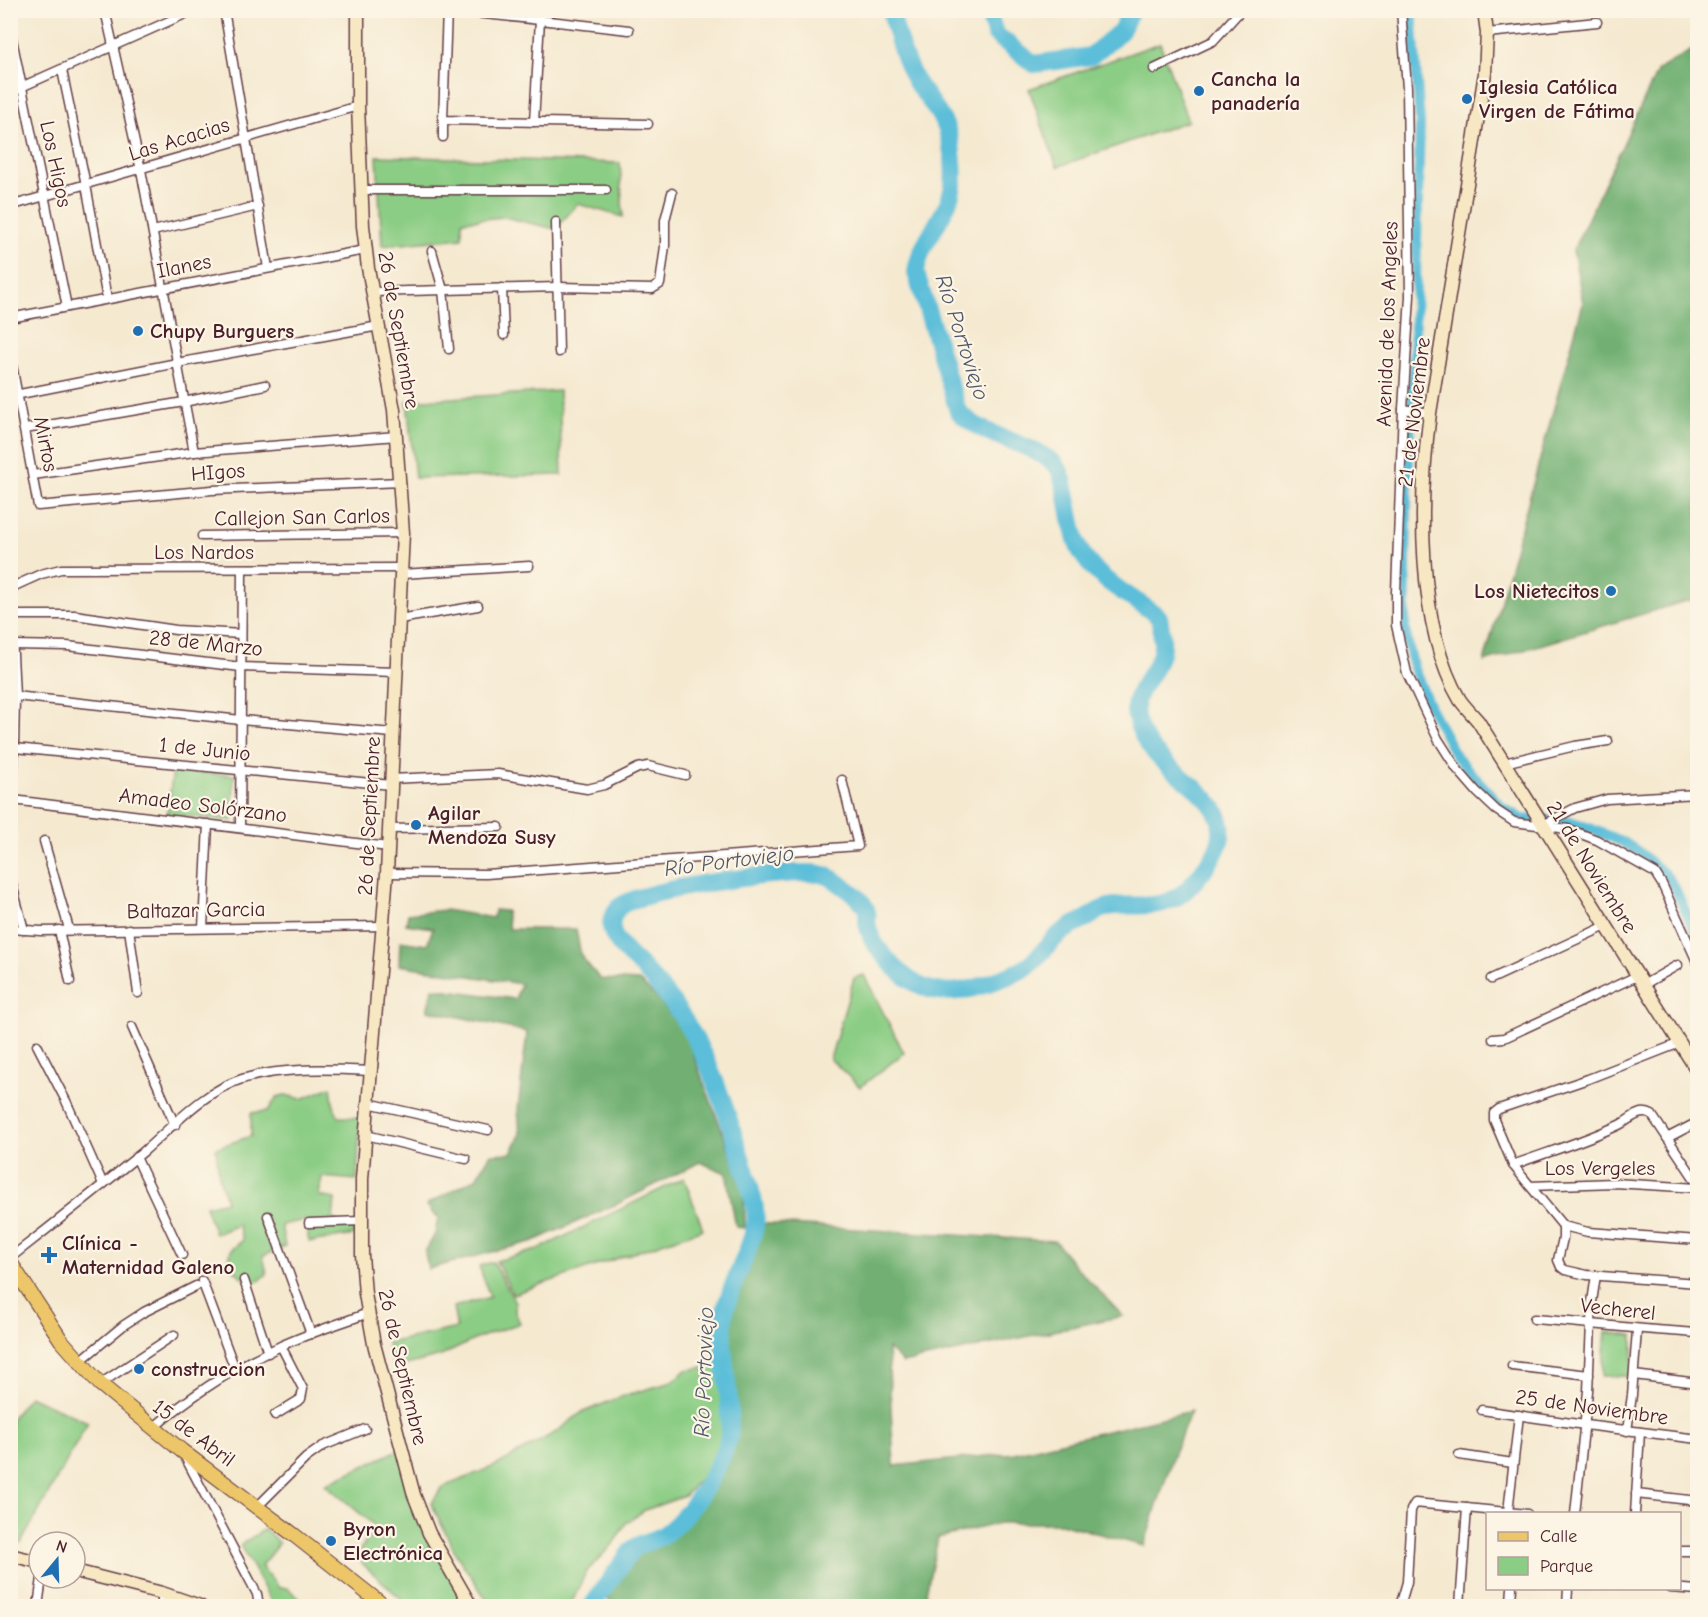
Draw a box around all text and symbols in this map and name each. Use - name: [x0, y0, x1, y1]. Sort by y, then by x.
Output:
- place label: Cancha la panadería: [1211, 67, 1300, 115]
- place label: Iglesia Católica Virgen de Fátima: [1479, 75, 1635, 123]
- marker: Cancha la panadería: [1192, 84, 1206, 98]
- marker: Iglesia Católica Virgen de Fátima: [1460, 92, 1474, 106]
- street label: Las Acacias: [126, 112, 232, 166]
- street label: Los Higos: [35, 119, 77, 209]
- street label: Avenida de los Angeles: [1371, 221, 1403, 427]
- street label: Ilanes: [155, 249, 213, 283]
- street label: 26 de Septiembre: [373, 249, 425, 411]
- water label: Río Portoviejo: [930, 271, 995, 403]
- place label: Chupy Burguers: [150, 319, 294, 343]
- marker: Chupy Burguers: [131, 324, 145, 338]
- street label: 21 de Noviembre: [1393, 336, 1435, 488]
- street label: Mirtos: [29, 414, 63, 474]
- street label: HIgos: [190, 458, 246, 486]
- street label: Callejon San Carlos: [214, 503, 390, 531]
- street label: Los Nardos: [154, 540, 254, 564]
- place label: Los Nietecitos: [1474, 579, 1599, 603]
- marker: Los Nietecitos: [1604, 584, 1618, 598]
- street label: 28 de Marzo: [148, 625, 264, 661]
- street label: 1 de Junio: [158, 732, 252, 766]
- street label: 26 de Septiembre: [353, 736, 385, 896]
- street label: Amadeo Solórzano: [118, 783, 288, 827]
- street label: 21 de Noviembre: [1542, 797, 1642, 937]
- place label: Agilar Mendoza Susy: [428, 801, 556, 849]
- marker: Agilar Mendoza Susy: [409, 818, 423, 832]
- water label: Río Portoviejo: [663, 840, 795, 882]
- street label: Baltazar Garcia: [126, 897, 266, 923]
- street label: Los Vergeles: [1545, 1156, 1655, 1180]
- place label: Clínica - Maternidad Galeno: [62, 1231, 234, 1279]
- marker: Clínica - Maternidad Galeno: [40, 1246, 58, 1264]
- street label: 26 de Septiembre: [373, 1287, 433, 1447]
- street label: Vecherel: [1579, 1293, 1657, 1325]
- water label: Río Portoviejo: [689, 1306, 719, 1438]
- place label: construccion: [151, 1357, 265, 1381]
- marker: construccion: [132, 1362, 146, 1376]
- street label: 25 de Noviembre: [1514, 1384, 1670, 1430]
- street label: 15 de Abril: [148, 1394, 240, 1472]
- legend: [1486, 1512, 1681, 1590]
- place label: Byron Electrónica: [343, 1517, 443, 1565]
- text: Calle: [1540, 1526, 1577, 1547]
- north arrow: [27, 1530, 87, 1590]
- marker: Byron Electrónica: [324, 1534, 338, 1548]
- text: N: [54, 1537, 69, 1557]
- text: Parque: [1540, 1556, 1593, 1577]

